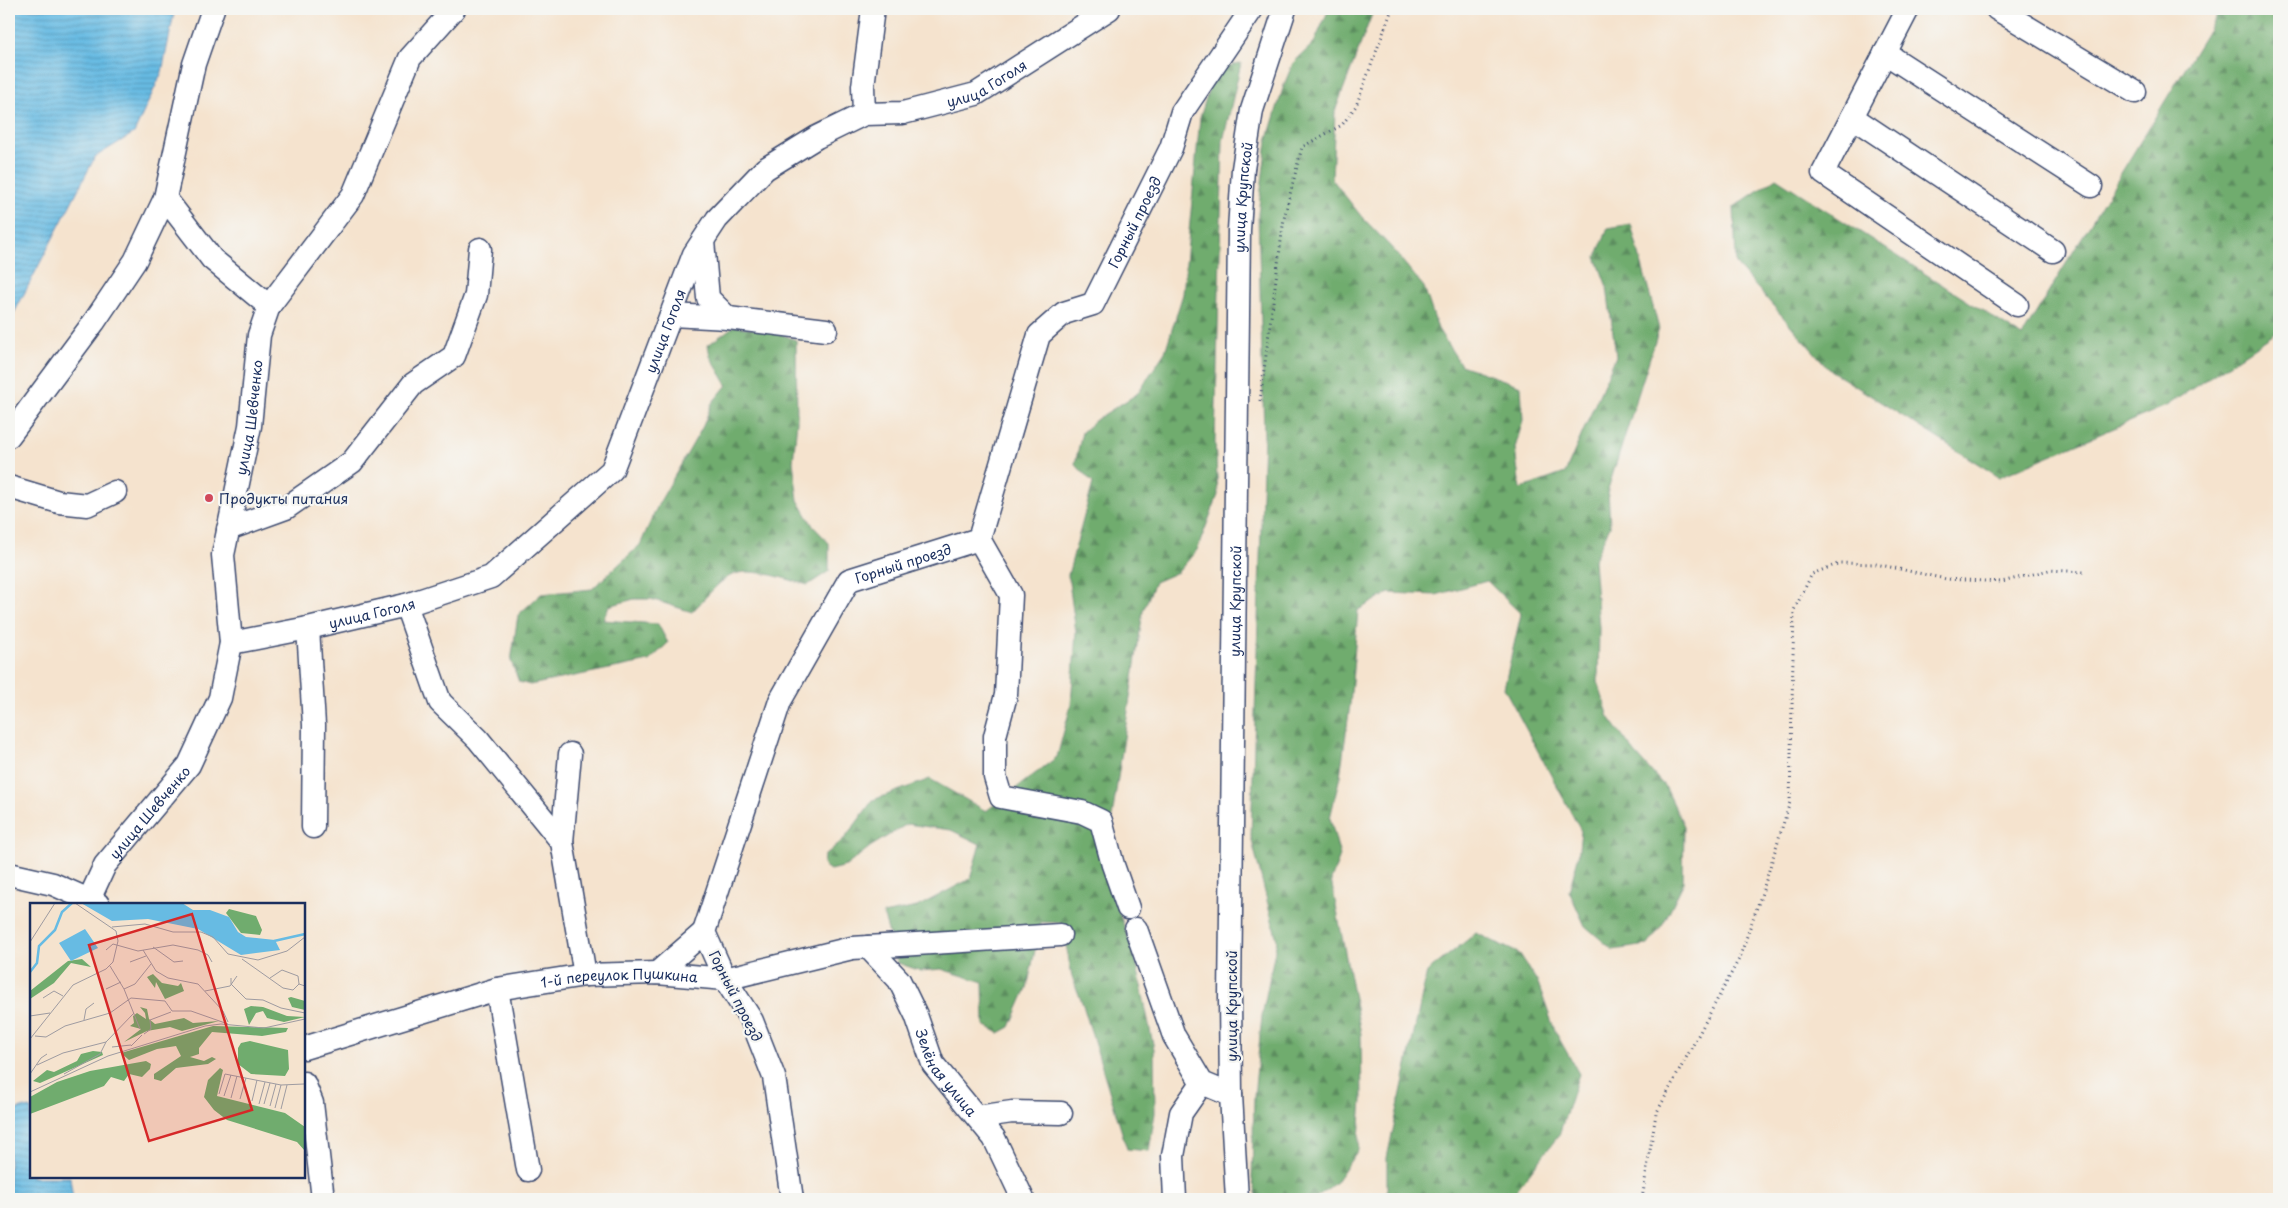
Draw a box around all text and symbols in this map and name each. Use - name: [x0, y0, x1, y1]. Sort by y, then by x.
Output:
- street label: улица Гоголя: [944, 54, 1030, 112]
- street label: улица Крупской: [1228, 140, 1258, 253]
- street label: Горный проезд: [1102, 172, 1166, 271]
- street label: улица Гоголя: [639, 286, 690, 376]
- street label: улица Шевченко: [230, 359, 267, 477]
- place label: Продукты питания: [219, 488, 348, 509]
- marker: Продукты питания: [203, 492, 215, 504]
- street label: Горный проезд: [852, 538, 954, 588]
- street label: улица Крупской: [1223, 545, 1246, 657]
- street label: улица Гоголя: [326, 592, 418, 633]
- street label: улица Шевченко: [104, 761, 195, 863]
- inset map: [30, 903, 305, 1178]
- street label: Горный проезд: [704, 947, 768, 1045]
- street label: улица Крупской: [1221, 950, 1242, 1062]
- street label: 1-й переулок Пушкина: [539, 962, 699, 992]
- street label: Зелёная улица: [911, 1026, 982, 1121]

